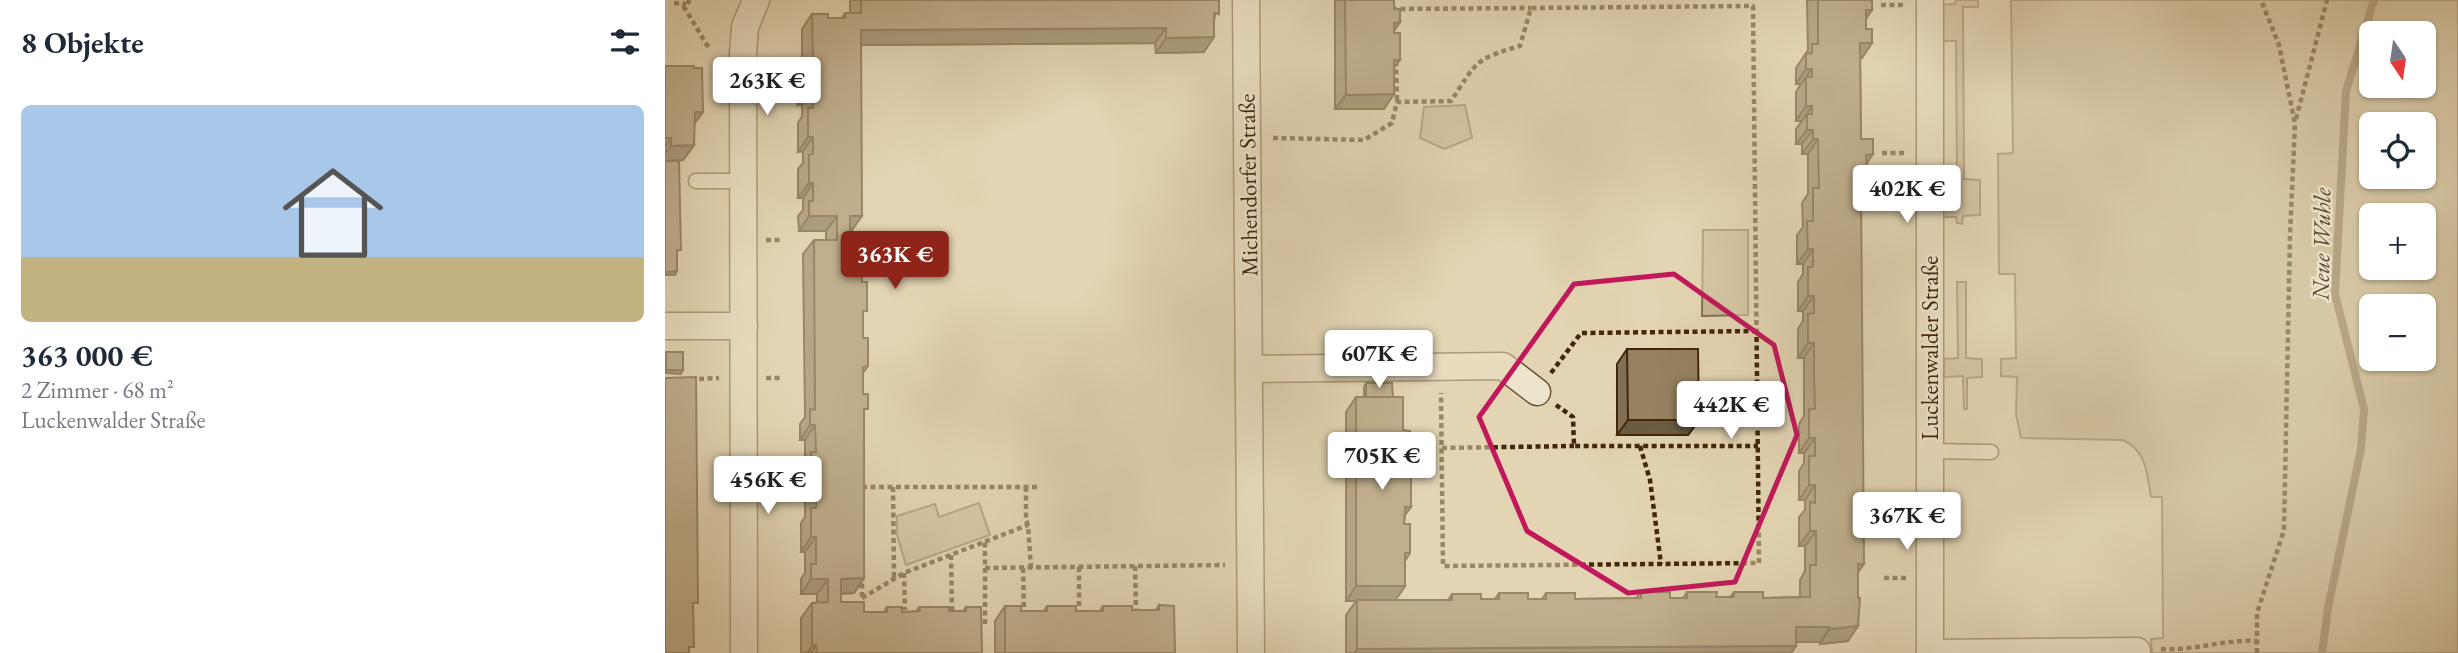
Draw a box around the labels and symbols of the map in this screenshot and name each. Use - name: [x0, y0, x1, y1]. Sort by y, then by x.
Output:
- north arrow: [2359, 21, 2436, 98]
- pin: 263K €: [710, 58, 824, 117]
- street label: Michendorfer Straße: [1231, 93, 1265, 277]
- pin: 402K €: [1850, 166, 1964, 225]
- water label: Neue Wuhle: [2305, 187, 2337, 302]
- pin: 363K €: [838, 232, 952, 291]
- street label: Luckenwalder Straße: [1915, 256, 1945, 440]
- pin: 607K €: [1322, 330, 1436, 390]
- pin: 442K €: [1674, 382, 1788, 441]
- pin: 705K €: [1325, 433, 1439, 492]
- pin: 456K €: [711, 456, 825, 516]
- pin: 367K €: [1850, 492, 1964, 552]

